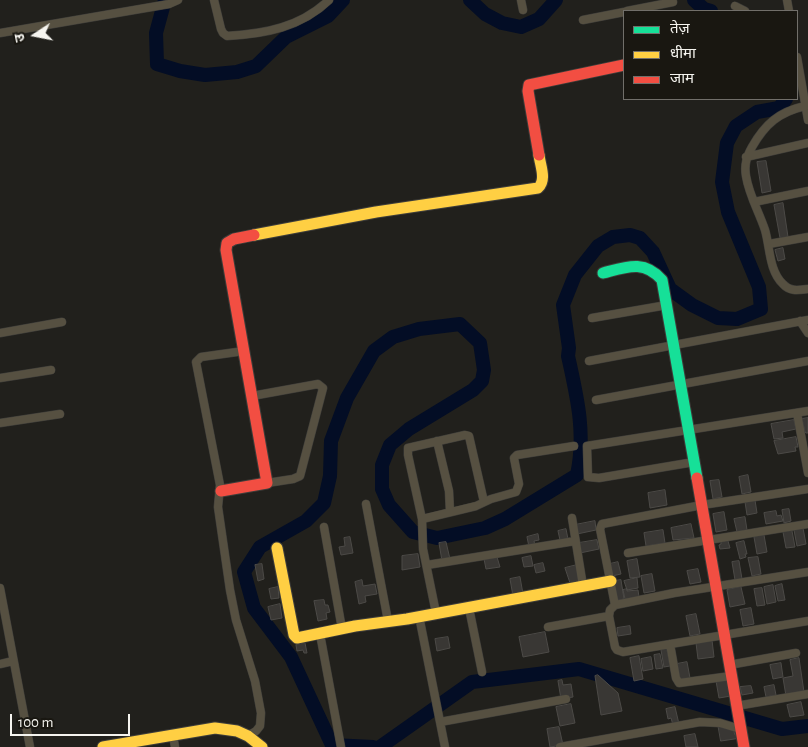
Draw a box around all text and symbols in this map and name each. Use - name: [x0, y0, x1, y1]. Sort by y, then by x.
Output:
- north arrow: [10, 10, 60, 60]
- legend: [623, 10, 798, 100]
- text: तेज़: [670, 21, 690, 36]
- text: उ: [13, 33, 28, 43]
- text: धीमा: [670, 46, 696, 61]
- text: जाम: [670, 71, 694, 86]
- scale bar: [12, 704, 132, 736]
- text: 100 m: [18, 715, 53, 730]

